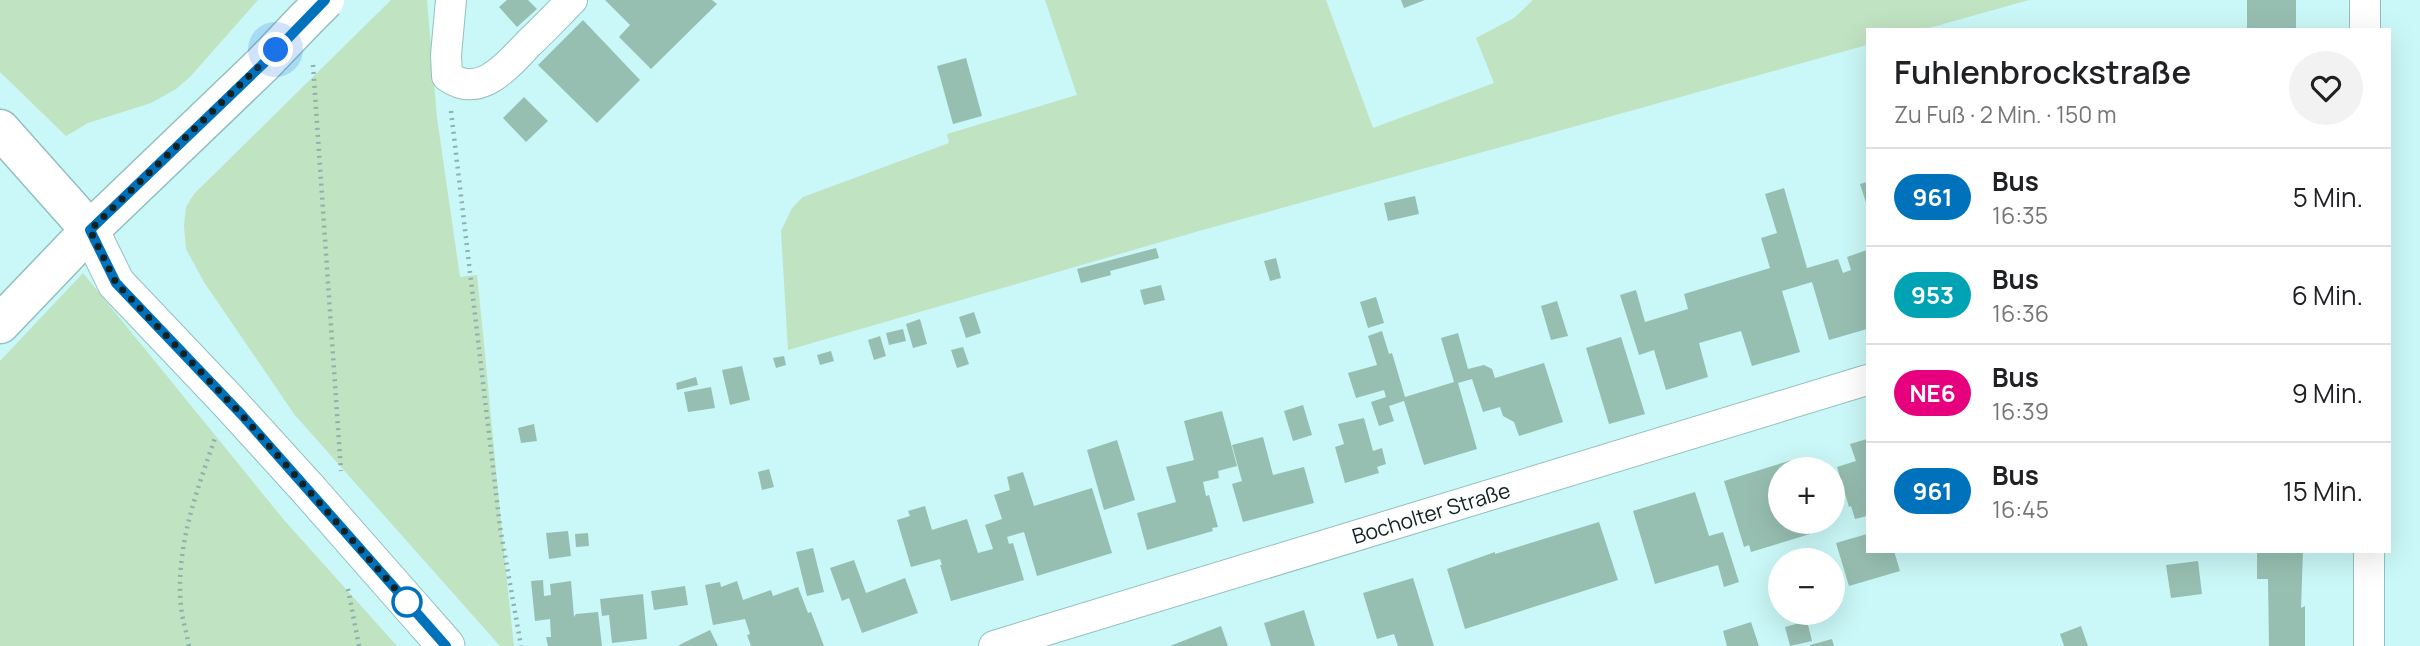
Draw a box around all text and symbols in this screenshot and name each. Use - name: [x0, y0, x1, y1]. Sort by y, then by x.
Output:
- your location: [258, 32, 293, 67]
- text: Fuhlenbrockstraße: [1894, 49, 2191, 94]
- button: heart: [2289, 51, 2363, 125]
- text: Zu Fuß · 2 Min. · 150 m: [1894, 98, 2117, 130]
- text: Bus: [1992, 163, 2039, 199]
- text: 5 Min.: [2293, 179, 2363, 215]
- text: 961: [1913, 180, 1952, 213]
- text: 16:35: [1992, 199, 2048, 231]
- text: Bus: [1992, 261, 2039, 297]
- text: 6 Min.: [2292, 277, 2363, 313]
- text: 953: [1911, 278, 1954, 311]
- text: 16:36: [1992, 297, 2049, 329]
- text: Bus: [1992, 359, 2039, 395]
- text: 9 Min.: [2292, 375, 2363, 411]
- text: NE6: [1909, 376, 1956, 409]
- text: 16:39: [1992, 395, 2049, 427]
- map controls: [1768, 457, 1845, 625]
- button: +: [1768, 457, 1845, 534]
- text: Bus: [1992, 457, 2039, 493]
- text: 15 Min.: [2283, 473, 2363, 509]
- text: 961: [1913, 474, 1952, 507]
- street label: Bocholter Straße: [1349, 476, 1514, 550]
- text: 16:45: [1992, 493, 2049, 525]
- button: −: [1768, 548, 1845, 625]
- unlabelled marker: [392, 587, 422, 617]

